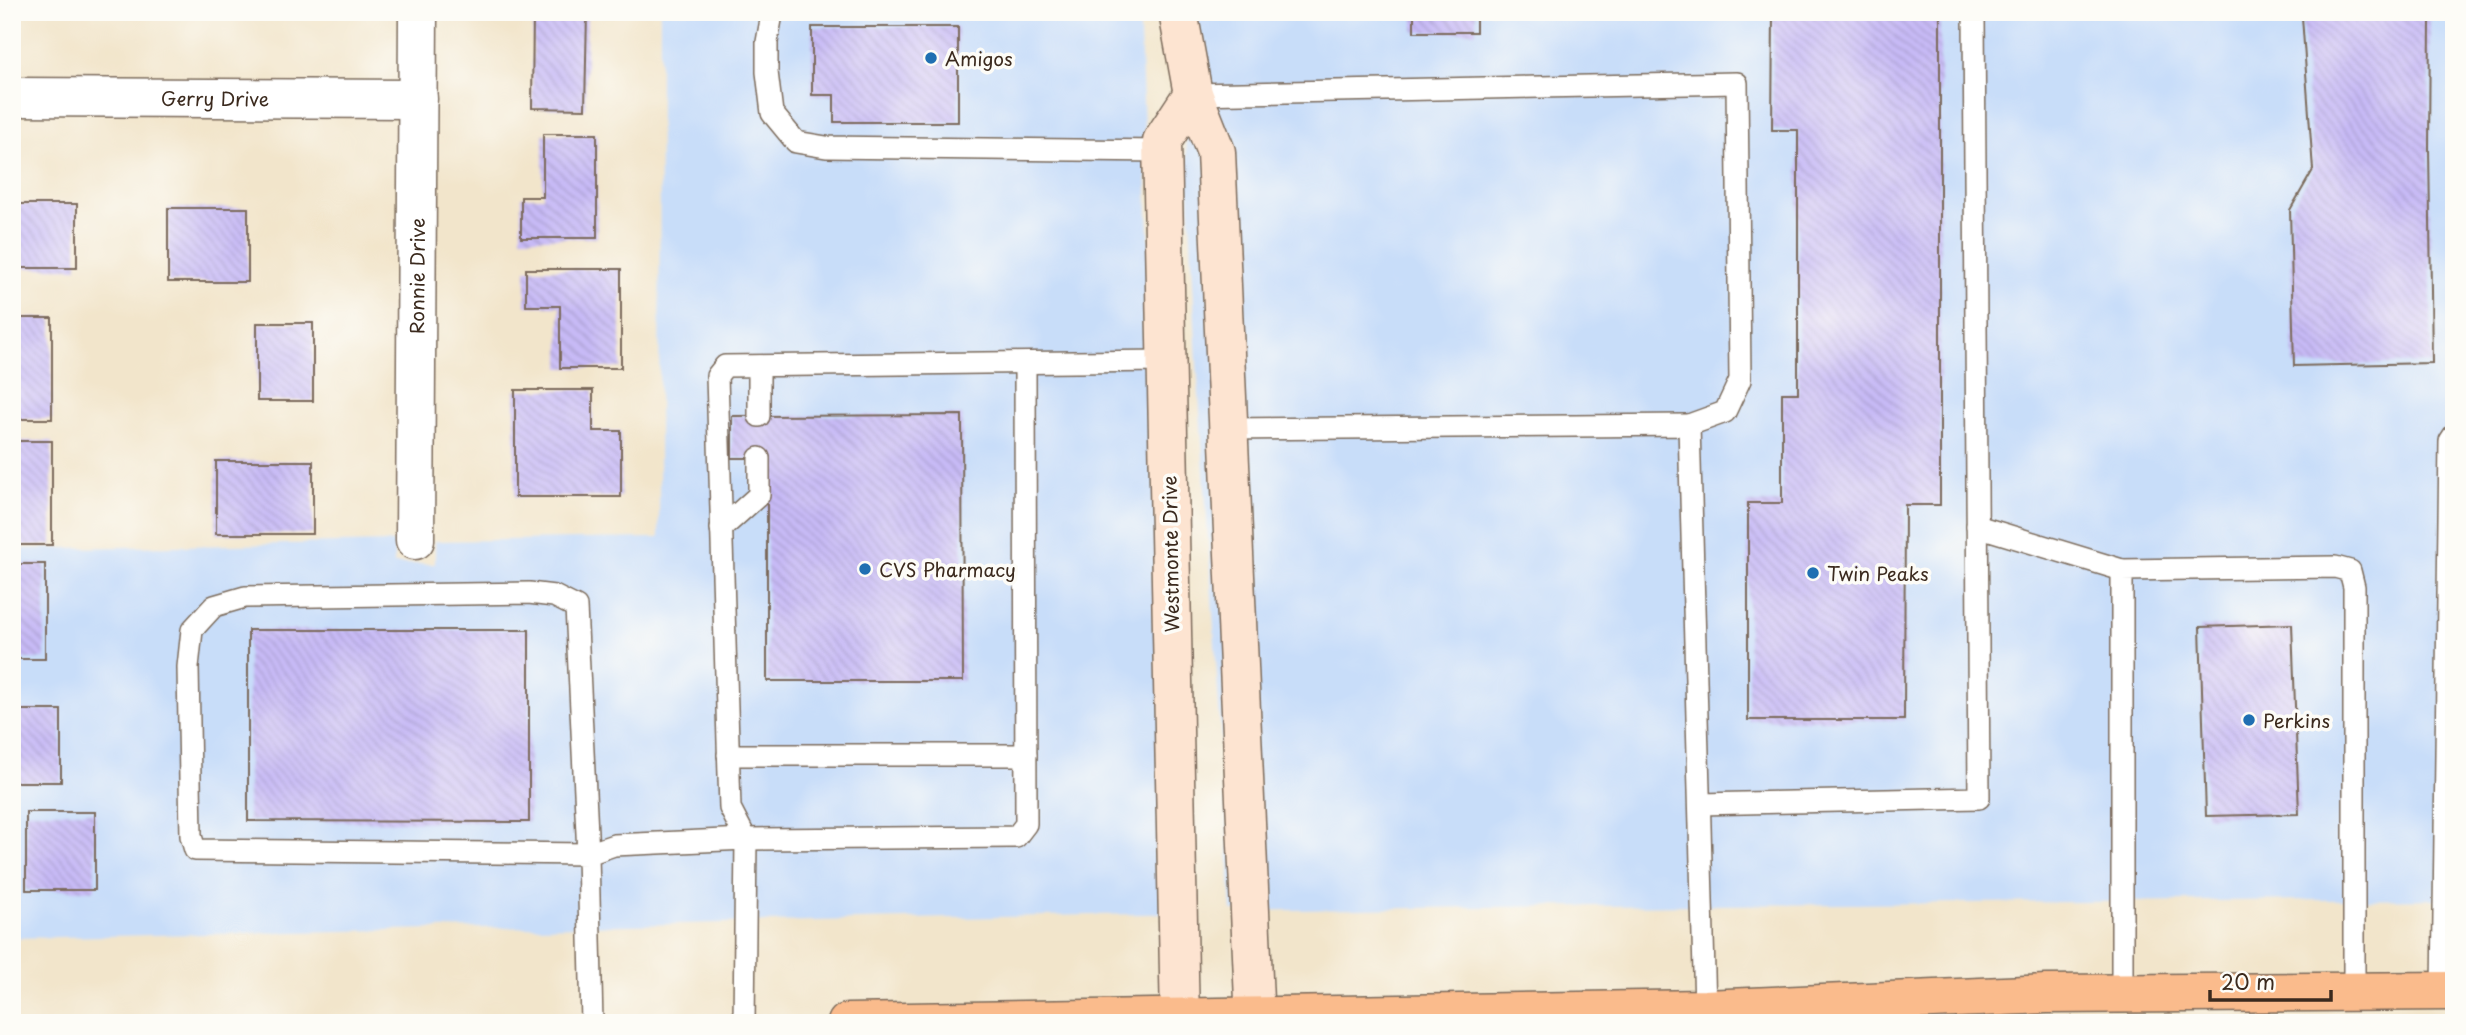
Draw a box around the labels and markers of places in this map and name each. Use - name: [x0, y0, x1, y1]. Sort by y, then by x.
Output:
- place label: Amigos: [945, 44, 1013, 72]
- marker: Amigos: [923, 50, 939, 66]
- place label: CVS Pharmacy: [879, 555, 1016, 583]
- place label: Twin Peaks: [1827, 559, 1929, 587]
- marker: CVS Pharmacy: [857, 561, 873, 577]
- marker: Twin Peaks: [1805, 565, 1821, 581]
- place label: Perkins: [2263, 706, 2330, 734]
- marker: Perkins: [2241, 712, 2257, 728]

